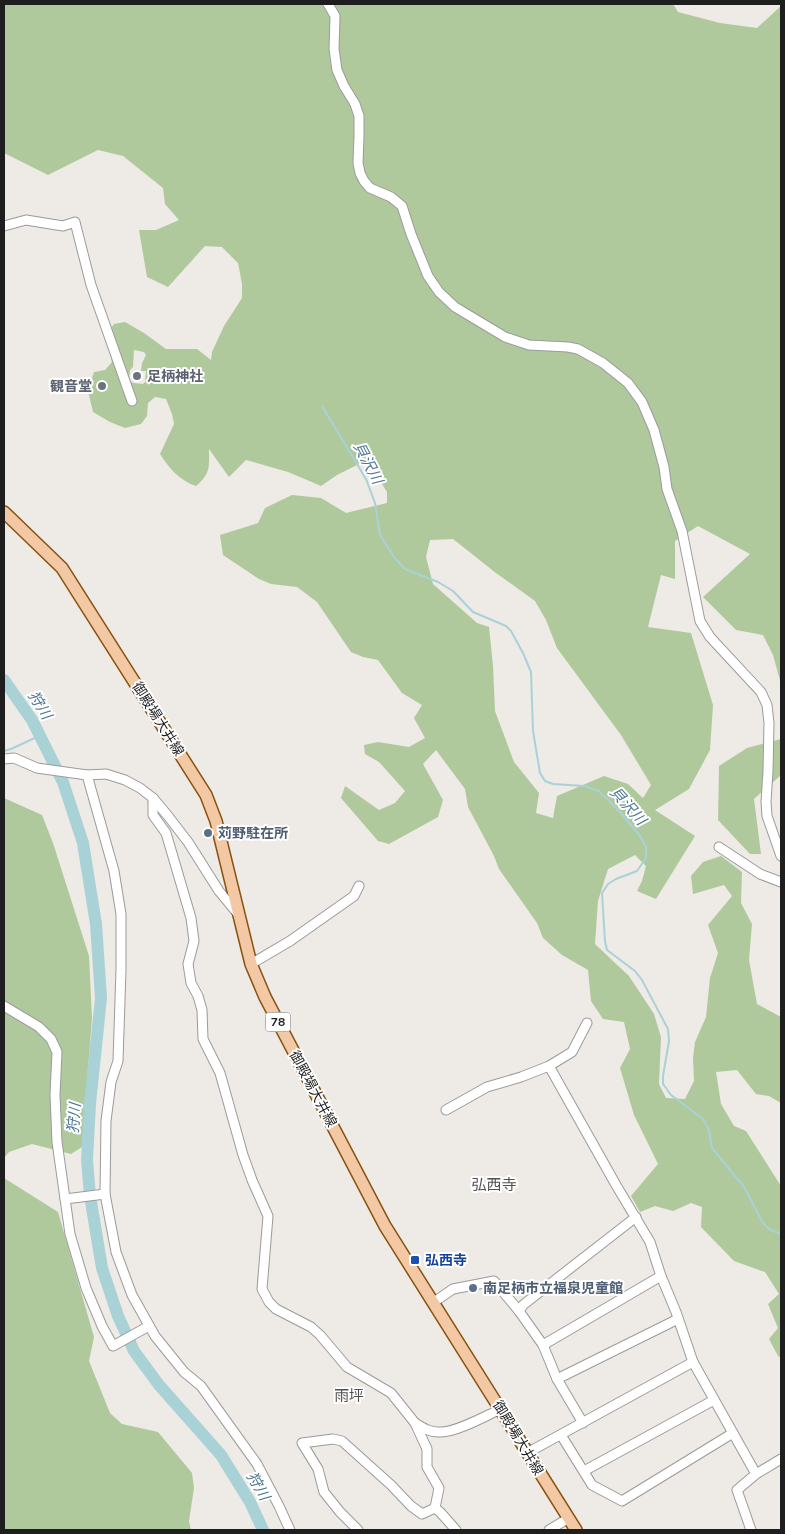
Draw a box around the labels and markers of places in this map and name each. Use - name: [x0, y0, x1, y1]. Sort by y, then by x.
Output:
- place label: 足柄神社: [147, 367, 203, 386]
- marker: 足柄神社: [131, 370, 143, 382]
- place label: 観音堂: [50, 377, 92, 396]
- marker: 観音堂: [96, 380, 108, 392]
- place label: 苅野駐在所: [218, 824, 288, 843]
- marker: 苅野駐在所: [202, 827, 214, 839]
- place label: 弘西寺: [425, 1251, 467, 1270]
- marker: 弘西寺: [409, 1254, 421, 1266]
- place label: 南足柄市立福泉児童館: [483, 1279, 623, 1298]
- marker: 南足柄市立福泉児童館: [467, 1282, 479, 1294]

